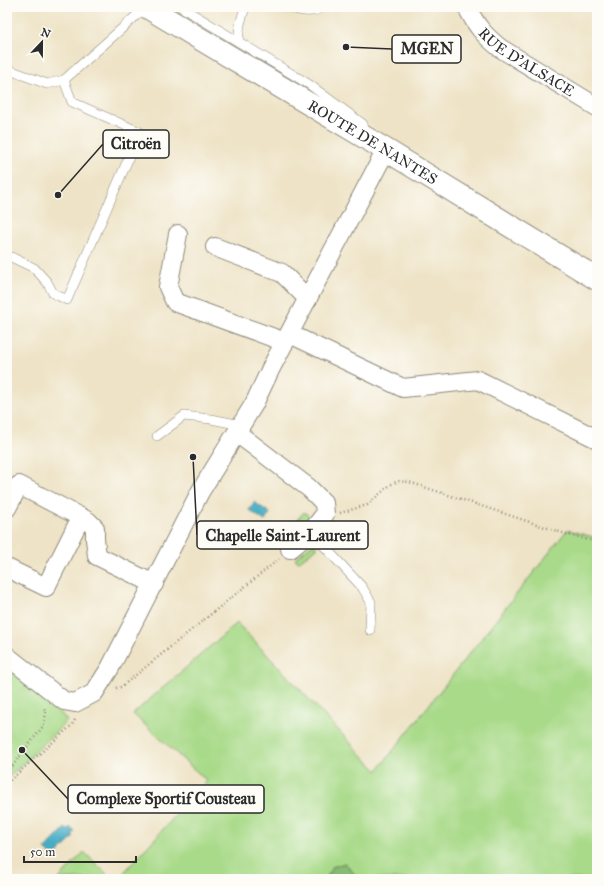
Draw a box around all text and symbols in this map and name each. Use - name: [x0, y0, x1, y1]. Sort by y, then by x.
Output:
- north arrow: [22, 22, 62, 62]
- street label: RUE D'ALSACE: [474, 24, 578, 100]
- text: N: [39, 25, 53, 41]
- callout: MGEN: [392, 35, 461, 63]
- text: MGEN: [400, 39, 454, 58]
- street label: ROUTE DE NANTES: [304, 96, 441, 188]
- callout: Citroën: [103, 130, 169, 158]
- text: Citroën: [111, 134, 162, 153]
- callout: Chapelle Saint-Laurent: [197, 521, 368, 549]
- text: Chapelle Saint-Laurent: [205, 526, 361, 546]
- callout: Complexe Sportif Cousteau: [68, 785, 264, 813]
- text: Complexe Sportif Cousteau: [76, 789, 256, 809]
- scale bar: [24, 838, 136, 864]
- text: 50 m: [30, 845, 55, 859]

